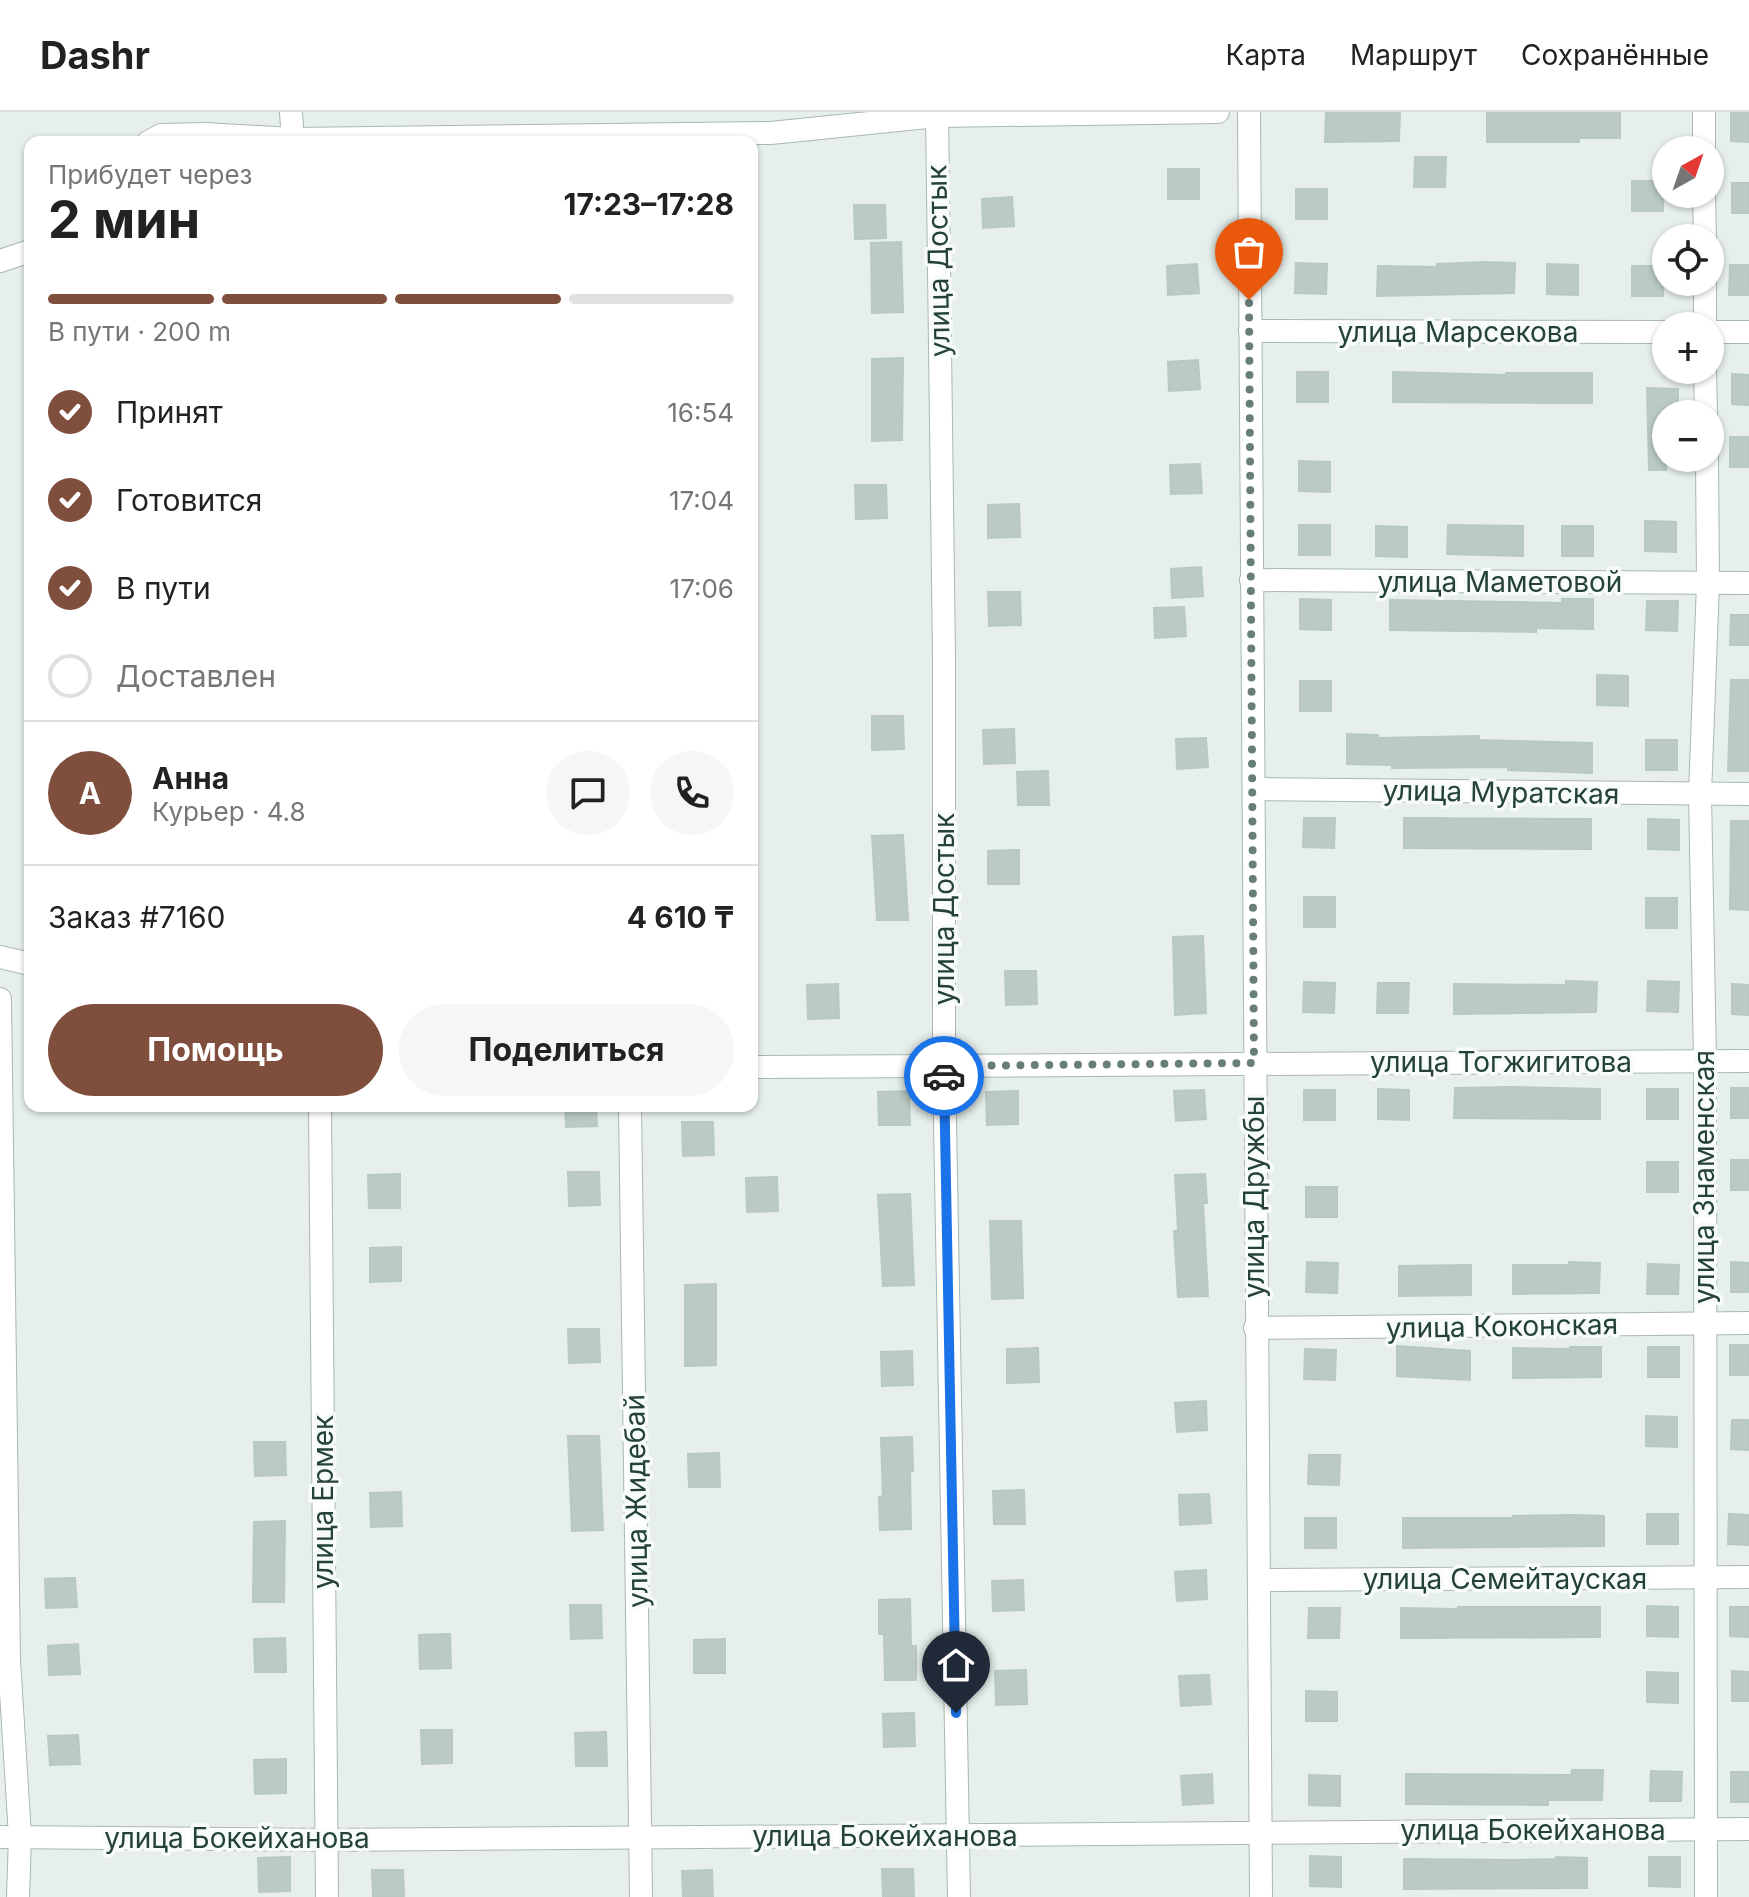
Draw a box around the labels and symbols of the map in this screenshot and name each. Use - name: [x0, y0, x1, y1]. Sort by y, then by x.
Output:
- north arrow: [1652, 136, 1724, 208]
- street label: улица Достык: [919, 164, 957, 358]
- pin: [1215, 218, 1283, 300]
- street label: улица Марсекова: [1338, 315, 1578, 349]
- street label: улица Маметовой: [1378, 565, 1622, 599]
- street label: улица Муратская: [1382, 773, 1620, 811]
- street label: улица Достык: [927, 813, 961, 1005]
- courier: [904, 1036, 984, 1116]
- street label: улица Тогжигитова: [1370, 1045, 1632, 1079]
- street label: улица Знаменская: [1687, 1050, 1721, 1304]
- street label: улица Дружбы: [1237, 1096, 1271, 1298]
- street label: улица Коконская: [1386, 1307, 1618, 1345]
- street label: улица Жидебай: [617, 1394, 655, 1608]
- street label: улица Ермек: [306, 1415, 340, 1589]
- street label: улица Семейтауская: [1363, 1562, 1647, 1596]
- pin: [922, 1631, 990, 1713]
- street label: улица Бокейханова: [1400, 1813, 1666, 1847]
- street label: улица Бокейханова: [752, 1819, 1018, 1853]
- street label: улица Бокейханова: [104, 1821, 370, 1855]

